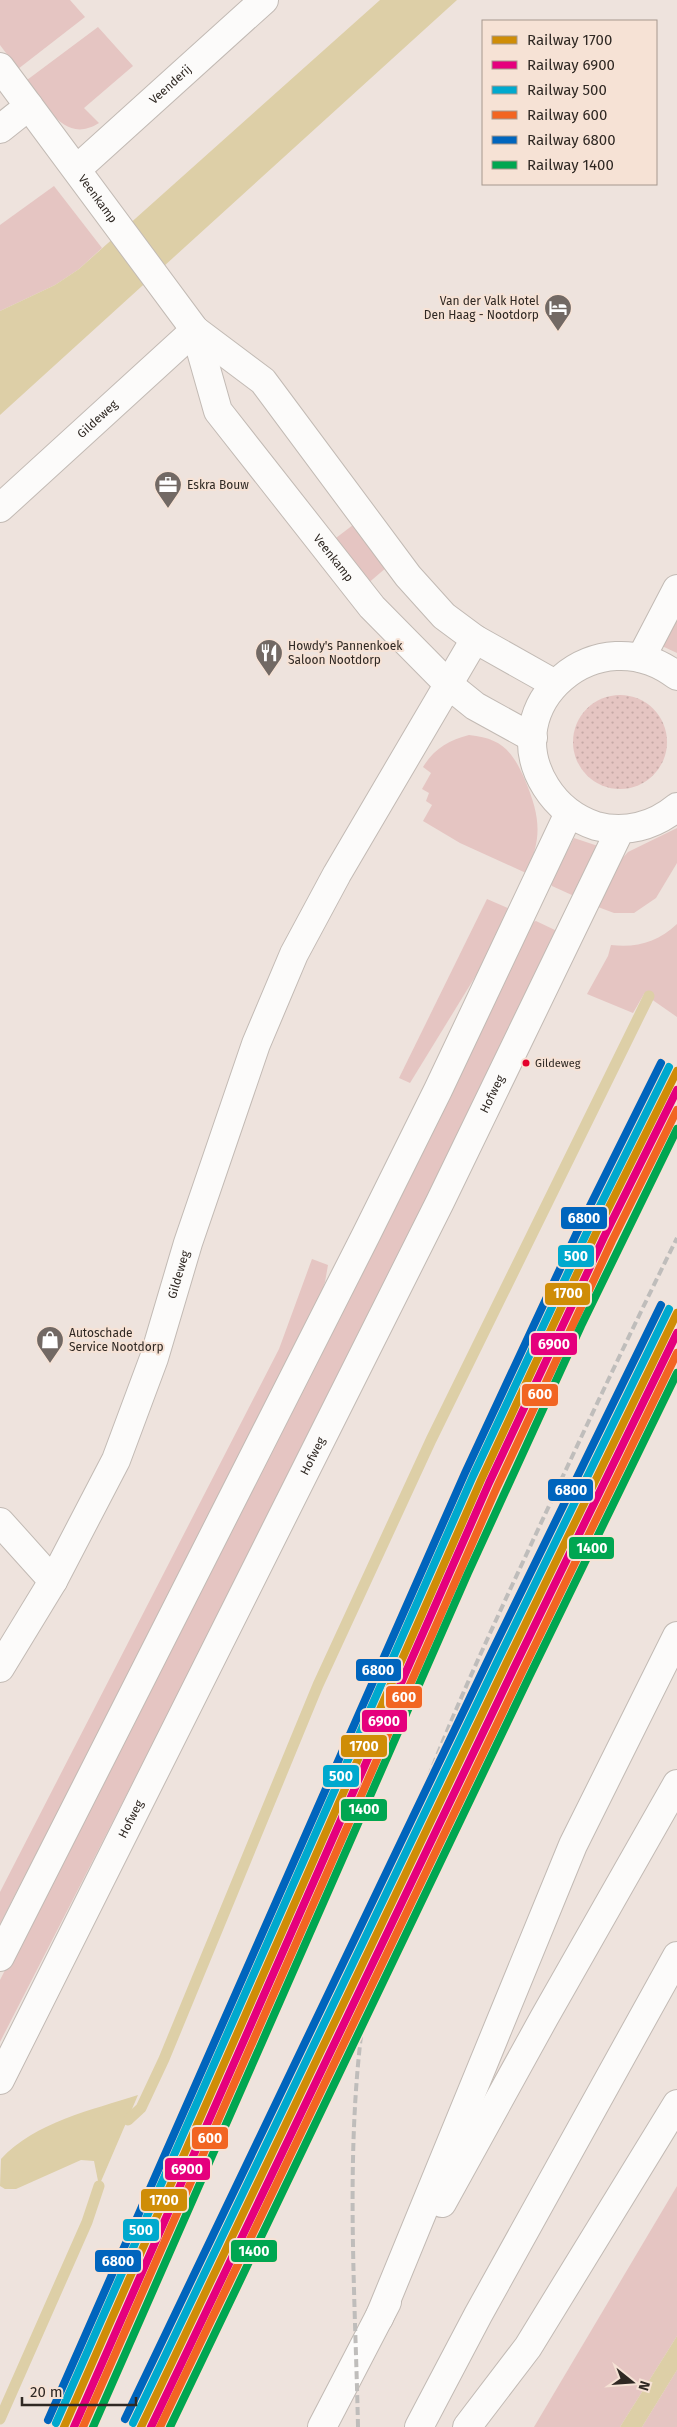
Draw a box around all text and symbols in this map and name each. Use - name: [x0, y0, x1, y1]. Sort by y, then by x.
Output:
- legend: [482, 20, 657, 185]
- text: Railway 1700: [527, 31, 612, 49]
- text: Railway 6900: [527, 56, 615, 74]
- street label: Veenderij: [147, 62, 194, 107]
- text: Railway 500: [527, 81, 607, 99]
- text: Railway 600: [527, 106, 607, 124]
- text: Railway 6800: [527, 131, 616, 149]
- text: Railway 1400: [527, 156, 614, 174]
- street label: Veenkamp: [75, 172, 120, 226]
- hotel icon: Van der Valk Hotel Den Haag - Nootdorp: [543, 293, 573, 332]
- place label: Van der Valk Hotel Den Haag - Nootdorp: [424, 294, 539, 322]
- street label: Gildeweg: [74, 397, 121, 441]
- office icon: Eskra Bouw: [153, 470, 183, 509]
- place label: Eskra Bouw: [187, 478, 249, 492]
- street label: Veenkamp: [310, 531, 356, 584]
- restaurant icon: Howdy's Pannenkoek Saloon Nootdorp: [254, 638, 284, 677]
- place label: Howdy's Pannenkoek Saloon Nootdorp: [288, 639, 403, 667]
- place label: Gildeweg: [535, 1057, 581, 1070]
- marker: Gildeweg: [521, 1058, 531, 1068]
- street label: Hofweg: [477, 1072, 508, 1115]
- line badge: 6800: [560, 1206, 608, 1230]
- text: 6800: [568, 1210, 600, 1227]
- line badge: 500: [557, 1244, 595, 1268]
- street label: Gildeweg: [165, 1248, 193, 1300]
- text: 500: [564, 1248, 588, 1265]
- line badge: 1700: [544, 1282, 591, 1306]
- text: 1700: [553, 1285, 583, 1302]
- shop icon: Autoschade Service Nootdorp: [35, 1325, 65, 1364]
- place label: Autoschade Service Nootdorp: [69, 1326, 164, 1354]
- line badge: 6900: [530, 1332, 578, 1356]
- text: 6900: [538, 1336, 570, 1353]
- line badge: 600: [521, 1383, 559, 1407]
- text: 600: [528, 1386, 552, 1403]
- street label: Hofweg: [297, 1434, 328, 1477]
- line badge: 6800: [547, 1478, 594, 1502]
- text: 6800: [555, 1482, 587, 1499]
- line badge: 1400: [568, 1536, 615, 1560]
- text: 1400: [577, 1540, 607, 1557]
- line badge: 6800: [355, 1658, 402, 1682]
- text: 6800: [362, 1662, 394, 1679]
- line badge: 600: [385, 1685, 423, 1709]
- text: 600: [392, 1689, 416, 1706]
- line badge: 6900: [361, 1709, 408, 1733]
- text: 6900: [368, 1713, 400, 1730]
- line badge: 1700: [340, 1734, 388, 1758]
- text: 1700: [349, 1738, 379, 1755]
- line badge: 500: [322, 1764, 360, 1788]
- text: 500: [329, 1768, 353, 1785]
- street label: Hofweg: [115, 1797, 147, 1840]
- line badge: 1400: [340, 1798, 388, 1822]
- text: 1400: [349, 1801, 379, 1818]
- line badge: 600: [191, 2126, 229, 2150]
- text: 600: [198, 2130, 222, 2147]
- line badge: 6900: [164, 2157, 211, 2181]
- text: 6900: [171, 2161, 203, 2178]
- line badge: 1700: [140, 2188, 188, 2212]
- text: 1700: [149, 2192, 179, 2209]
- line badge: 500: [122, 2218, 160, 2242]
- text: 500: [129, 2222, 153, 2239]
- line badge: 1400: [230, 2239, 278, 2263]
- text: 1400: [239, 2243, 269, 2260]
- line badge: 6800: [94, 2249, 142, 2273]
- text: 6800: [102, 2253, 134, 2270]
- north arrow: [607, 2357, 657, 2407]
- scale bar: [22, 2374, 136, 2406]
- text: N: [634, 2379, 653, 2393]
- text: 20 m: [30, 2383, 63, 2401]

